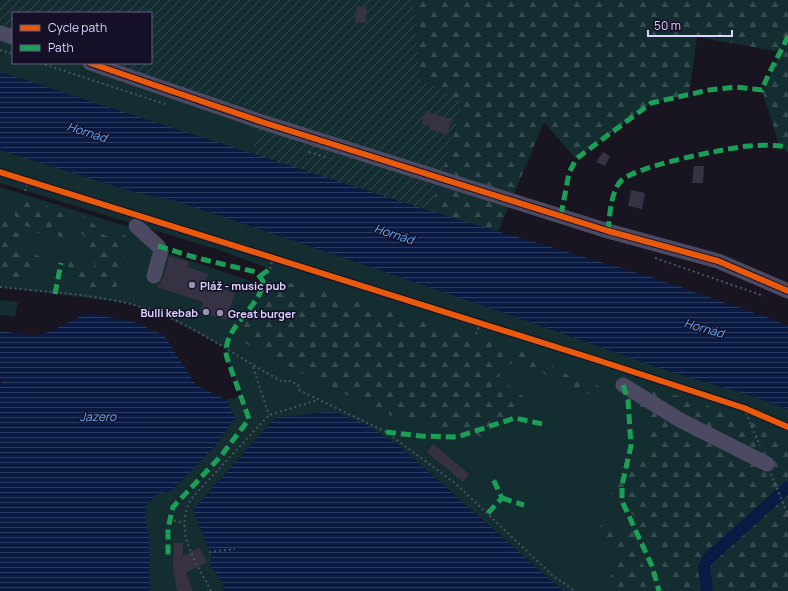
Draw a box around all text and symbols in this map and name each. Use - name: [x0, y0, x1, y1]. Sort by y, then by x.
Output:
- legend: [12, 12, 152, 64]
- scale bar: [648, 12, 732, 38]
- text: 50 m: [654, 17, 681, 34]
- text: Cycle path: [48, 19, 107, 36]
- text: Path: [48, 39, 74, 56]
- water label: Hornád: [65, 118, 111, 147]
- water label: Hornád: [372, 220, 418, 249]
- place label: Pláž - music pub: [200, 278, 286, 293]
- marker: Pláž - music pub: [187, 280, 197, 290]
- place label: Bulli kebab: [140, 305, 198, 320]
- place label: Great burger: [228, 306, 296, 321]
- marker: Bulli kebab: [201, 307, 211, 317]
- marker: Great burger: [215, 308, 225, 318]
- water label: Hornád: [682, 314, 728, 342]
- water label: Jazero: [80, 408, 117, 425]

